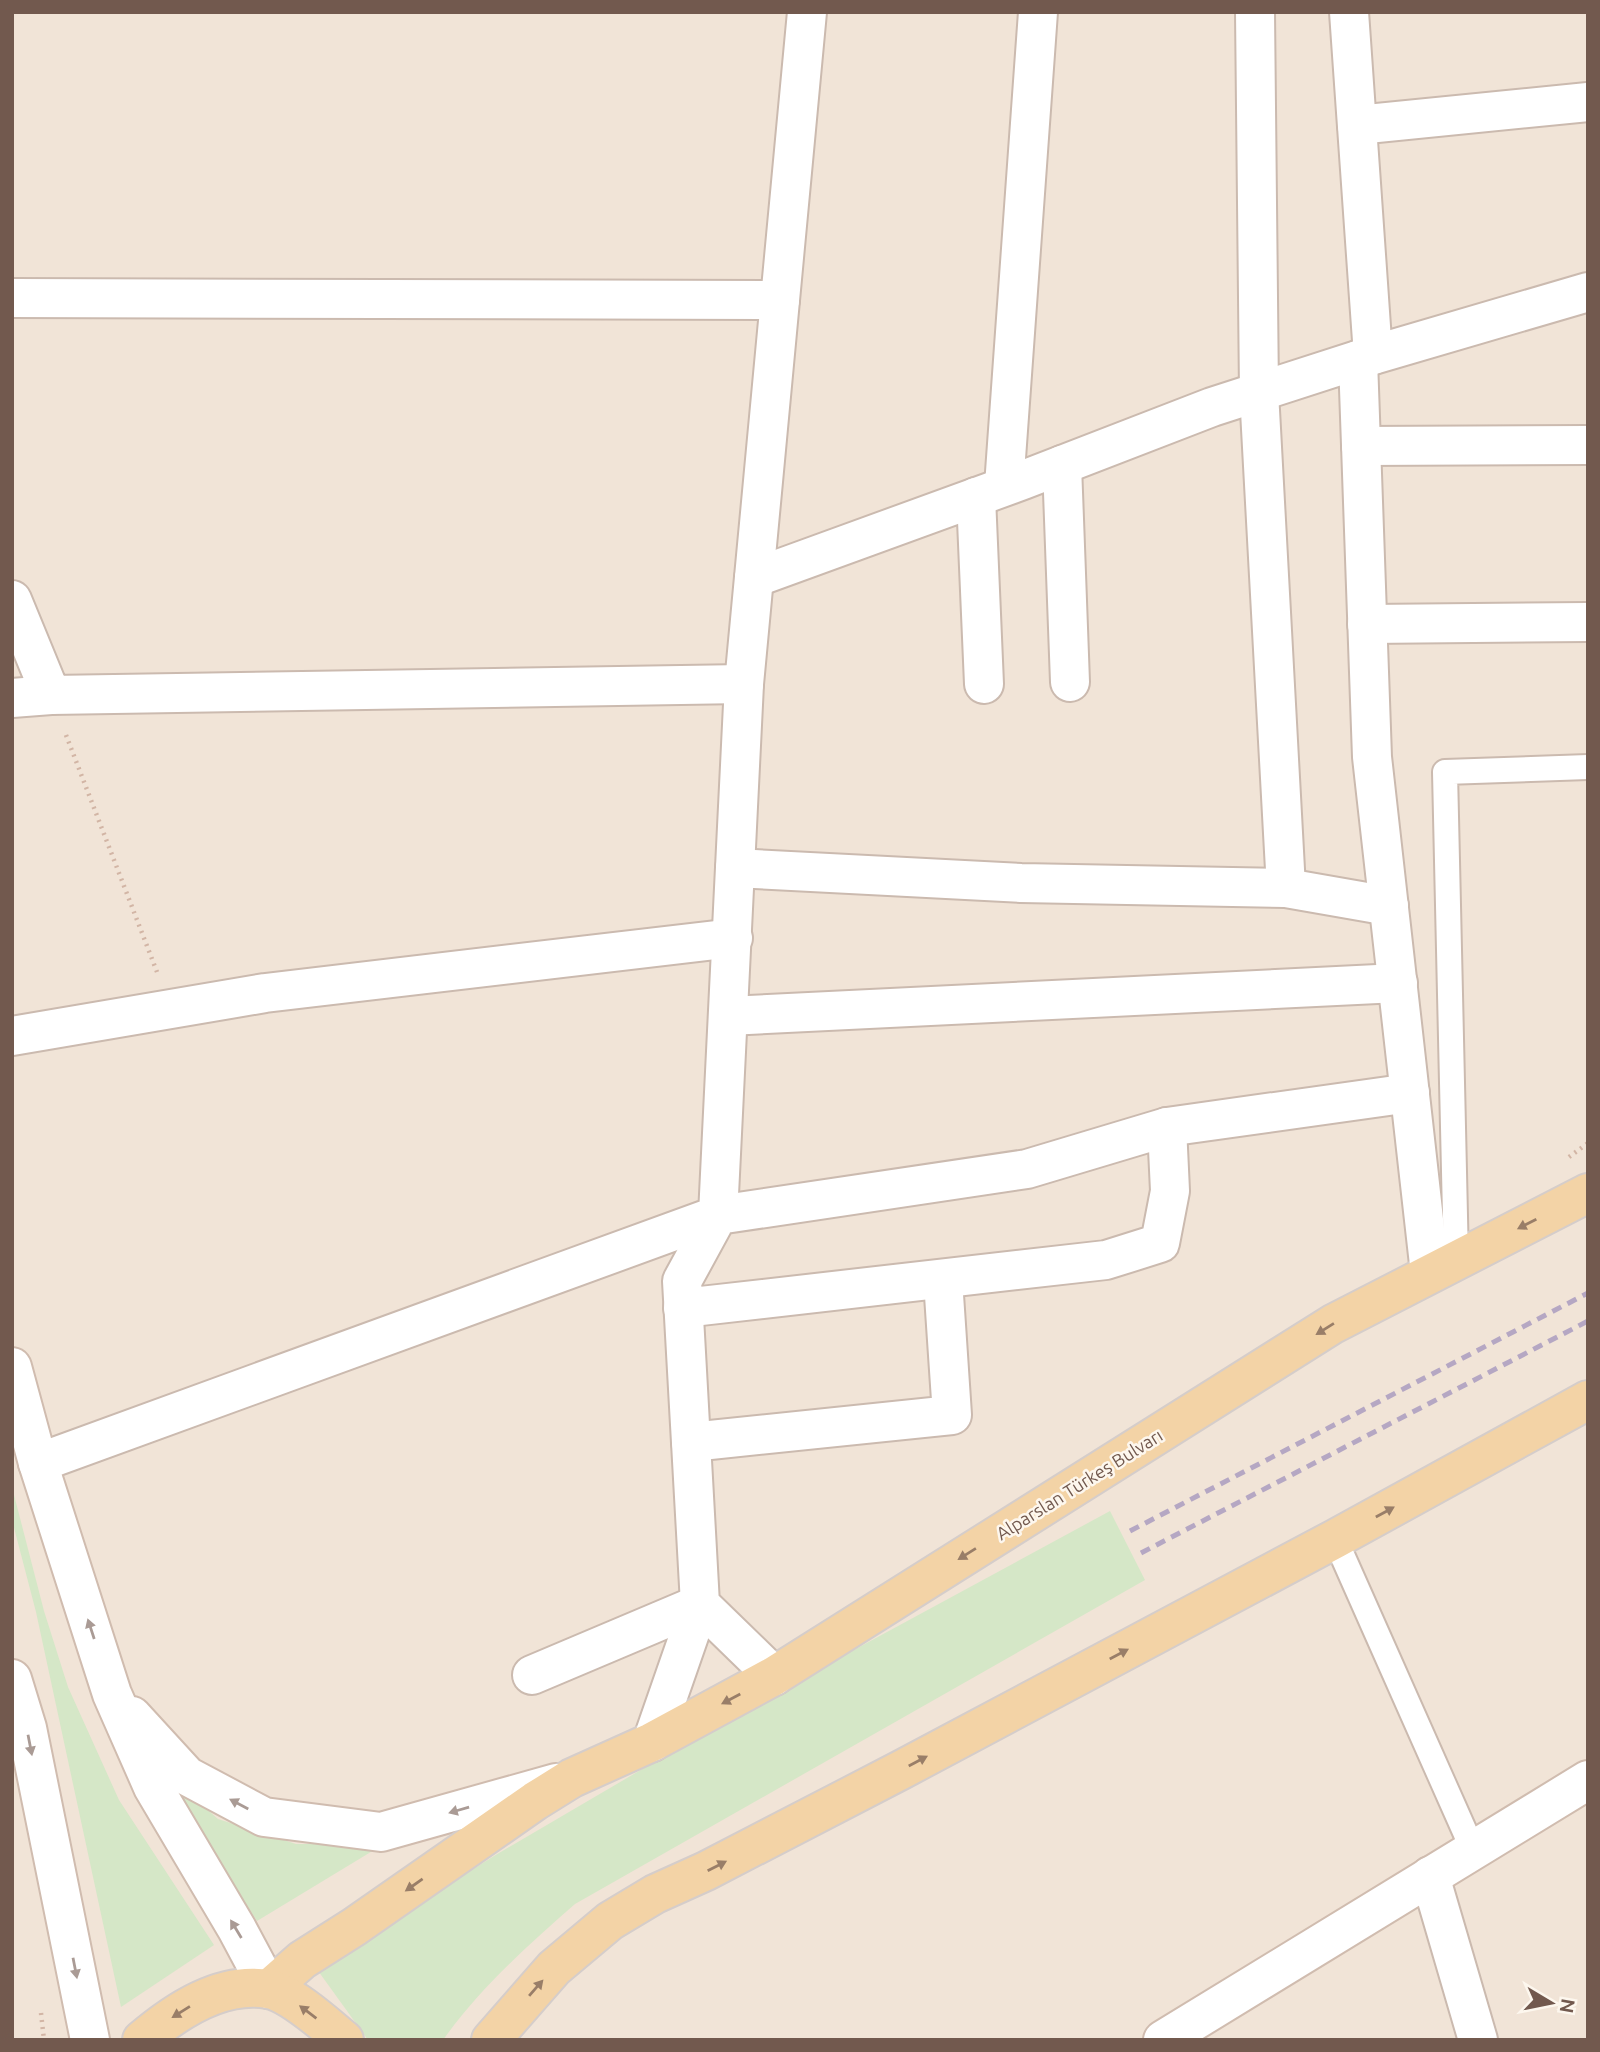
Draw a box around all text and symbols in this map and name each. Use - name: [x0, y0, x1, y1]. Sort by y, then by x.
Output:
- one-way arrow: [1517, 1218, 1537, 1229]
- one-way arrow: [1316, 1322, 1335, 1335]
- street label: Alparslan Türkeş Bulvarı: [992, 1425, 1166, 1543]
- one-way arrow: [1375, 1506, 1394, 1518]
- one-way arrow: [957, 1548, 977, 1561]
- one-way arrow: [85, 1618, 96, 1639]
- one-way arrow: [1109, 1648, 1129, 1660]
- one-way arrow: [722, 1693, 741, 1705]
- one-way arrow: [25, 1734, 36, 1756]
- one-way arrow: [909, 1755, 928, 1767]
- one-way arrow: [229, 1798, 249, 1810]
- one-way arrow: [449, 1806, 470, 1816]
- one-way arrow: [707, 1860, 727, 1872]
- one-way arrow: [405, 1878, 423, 1892]
- one-way arrow: [230, 1920, 242, 1939]
- one-way arrow: [69, 1957, 80, 1979]
- north arrow: [1516, 1968, 1586, 2038]
- one-way arrow: [528, 1979, 544, 1997]
- text: N: [1556, 1997, 1580, 2015]
- one-way arrow: [172, 2005, 191, 2018]
- one-way arrow: [299, 2005, 317, 2019]

